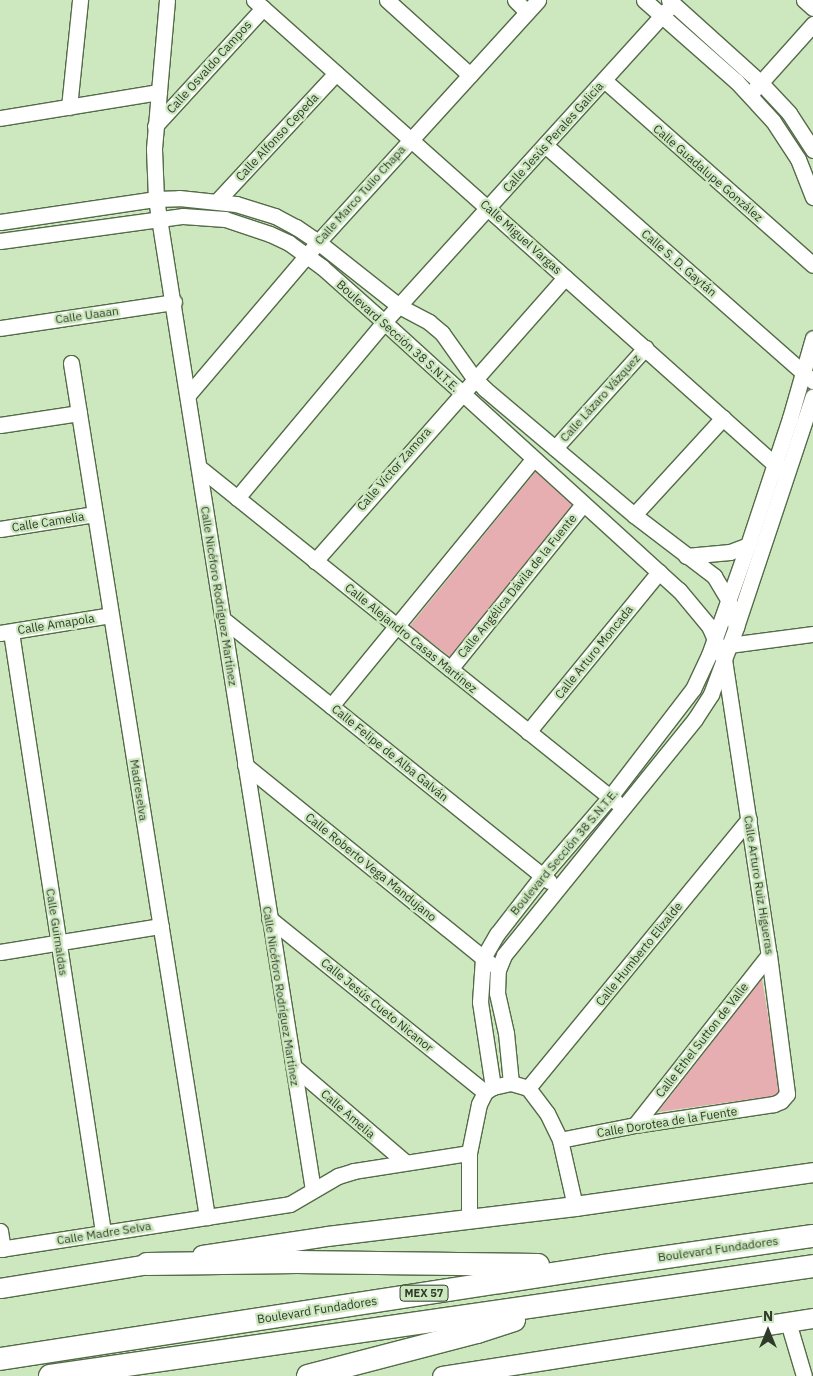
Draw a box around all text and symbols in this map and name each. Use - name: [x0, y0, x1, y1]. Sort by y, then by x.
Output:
- street label: Calle Osvaldo Campos: [164, 18, 254, 116]
- street label: Calle Jesús Perales Galicia: [500, 79, 606, 195]
- street label: Calle Alfonso Cepeda: [233, 90, 321, 184]
- street label: Calle Guadalupe González: [650, 122, 766, 224]
- street label: Calle Marco Tulio Chapa: [312, 142, 408, 248]
- street label: Calle Miguel Vargas: [477, 197, 565, 277]
- street label: Calle S. D. Gaytán: [639, 226, 719, 300]
- street label: Boulevard Sección 38 S.N.T.E.: [334, 277, 462, 395]
- street label: Calle Uaaan: [54, 303, 120, 327]
- street label: Calle Lázaro Vázquez: [557, 351, 643, 445]
- street label: Calle Víctor Zamora: [354, 424, 434, 514]
- street label: Calle Nicéforo Rodríguez Martínez: [198, 505, 240, 687]
- street label: Calle Camelia: [11, 509, 85, 535]
- street label: Calle Angélica Dávila de la Fuente: [455, 511, 579, 661]
- street label: Calle Alejandro Casas Martínez: [342, 580, 480, 696]
- street label: Calle Arturo Moncada: [552, 602, 636, 702]
- street label: Calle Amapola: [17, 611, 95, 637]
- street label: Calle Felipe de Alba Galván: [329, 702, 451, 804]
- street label: Madreselva: [127, 758, 151, 822]
- street label: Boulevard Sección 38 S.N.T.E.: [507, 786, 621, 918]
- street label: Calle Roberto Vega Mandujano: [303, 810, 439, 924]
- street label: Calle Arturo Ruiz Higueras: [741, 814, 777, 956]
- street label: Calle Guirnaldas: [43, 887, 71, 977]
- street label: Calle Humberto Elizalde: [593, 899, 685, 1009]
- street label: Calle Nicéforo Rodríguez Martínez: [260, 905, 302, 1087]
- street label: Calle Jesús Cueto Nicanor: [318, 955, 436, 1055]
- street label: Calle Ethel Sutton de Valle: [653, 980, 751, 1100]
- street label: Calle Amelia: [318, 1087, 378, 1141]
- street label: Calle Dorotea de la Fuente: [596, 1104, 738, 1140]
- street label: Calle Madre Selva: [56, 1218, 152, 1248]
- street label: Boulevard Fundadores: [657, 1233, 779, 1265]
- road number: MEX 57: [399, 1285, 449, 1302]
- street label: Boulevard Fundadores: [256, 1293, 378, 1327]
- north arrow: [743, 1306, 793, 1356]
- text: N: [763, 1307, 773, 1325]

